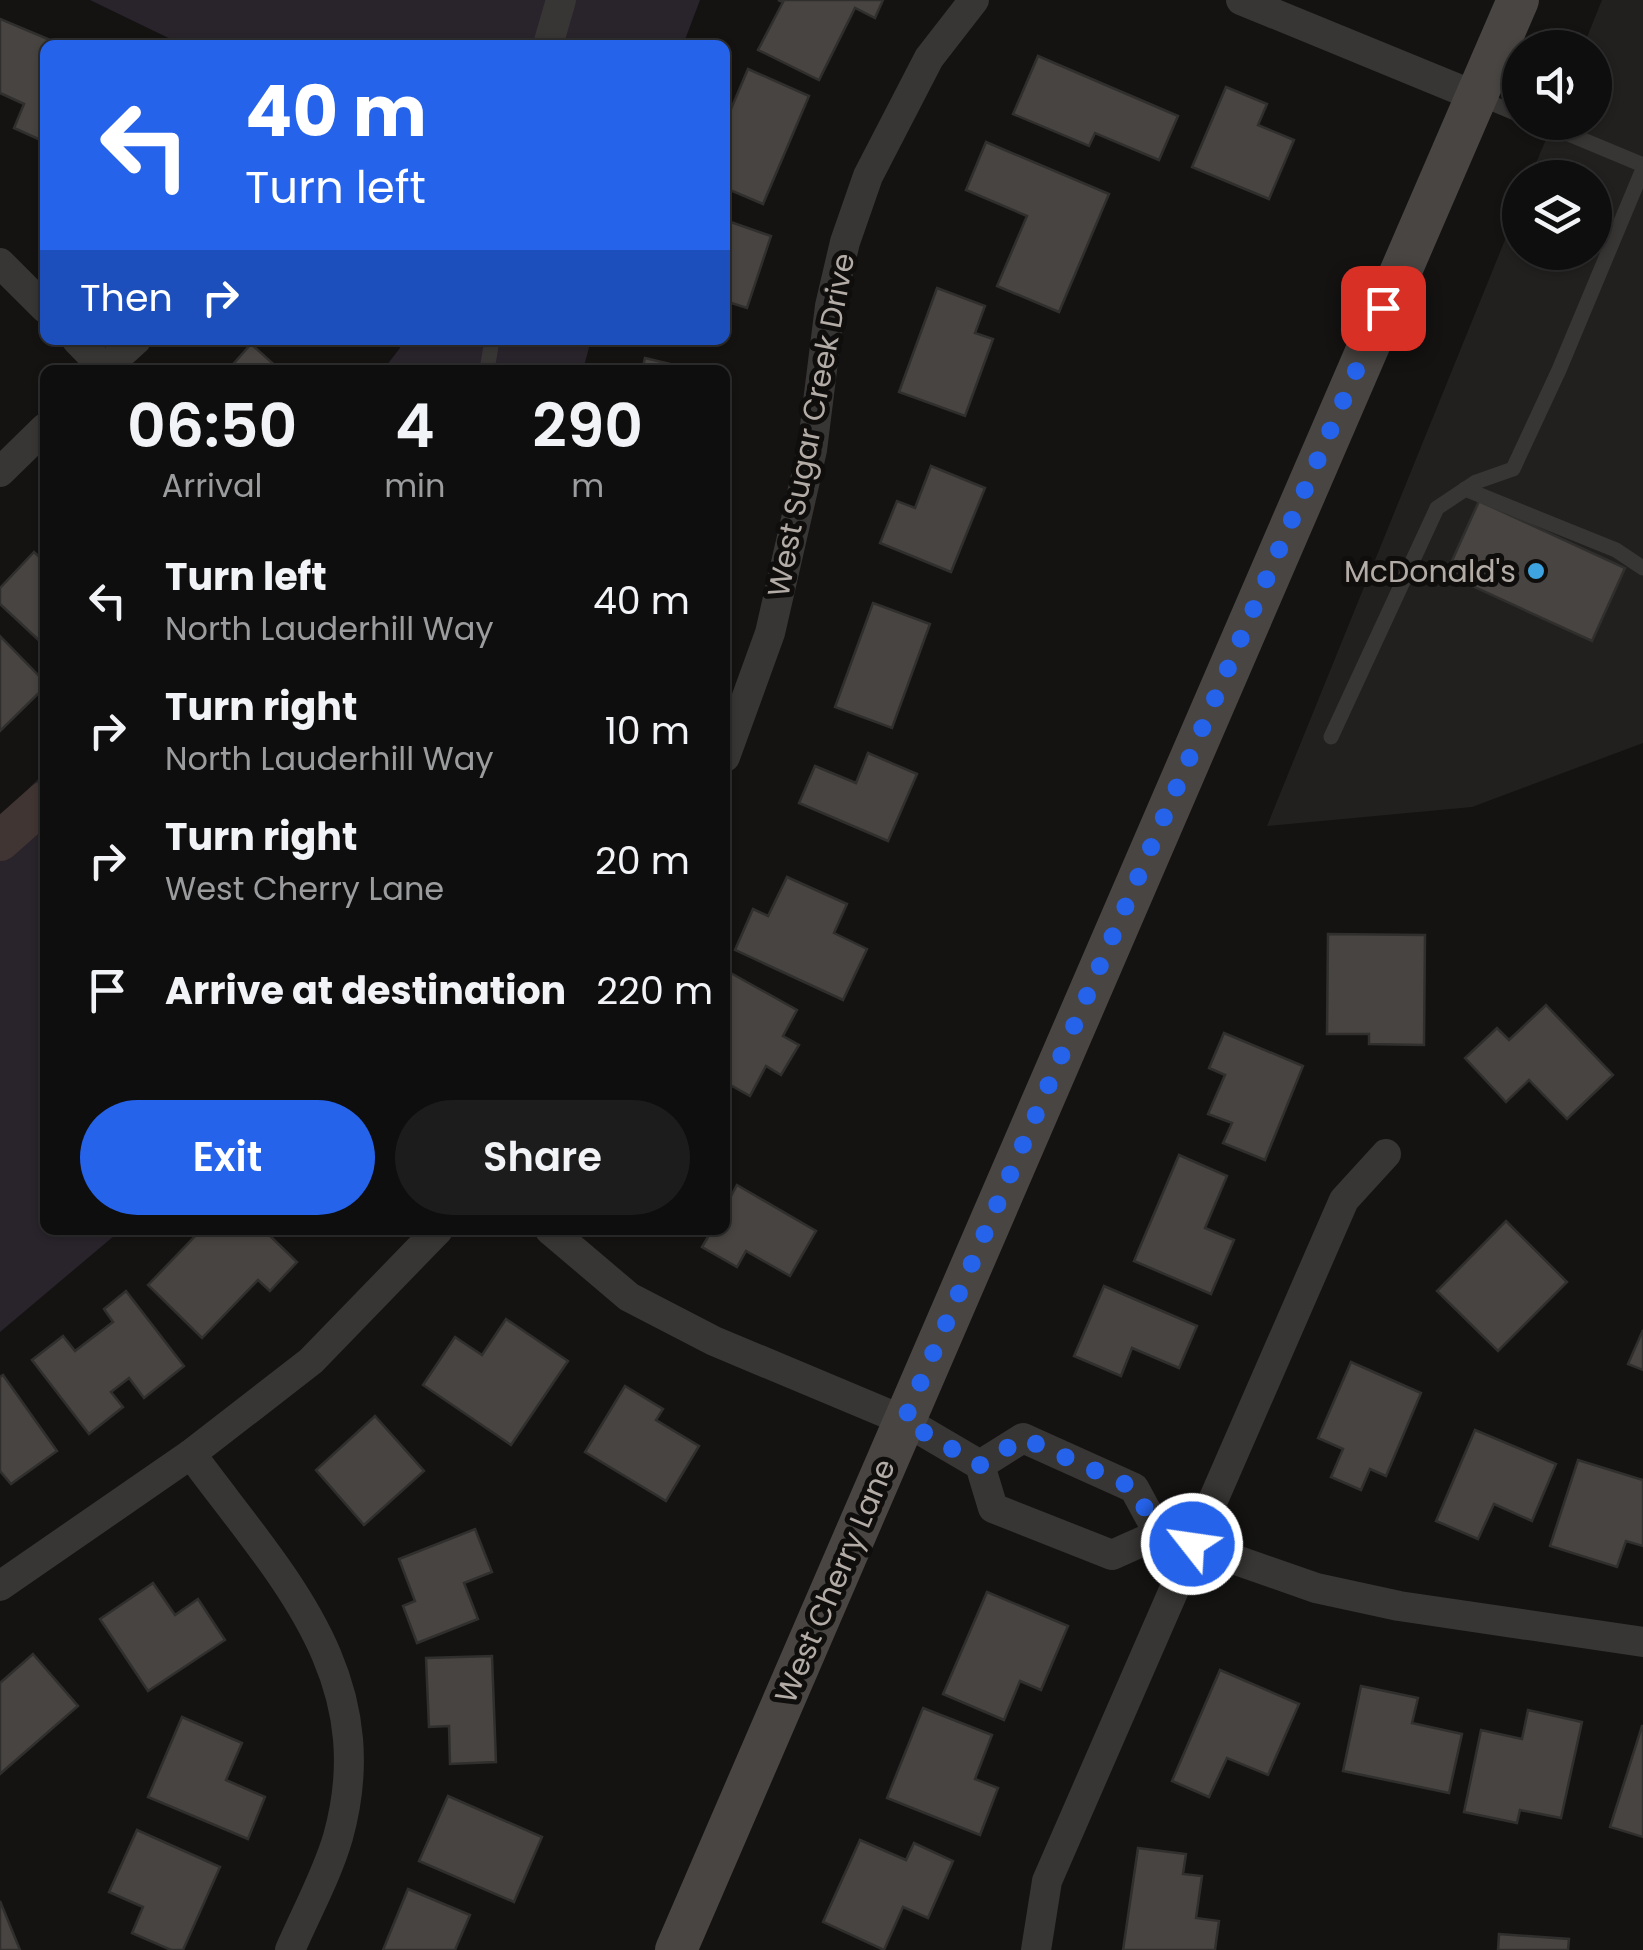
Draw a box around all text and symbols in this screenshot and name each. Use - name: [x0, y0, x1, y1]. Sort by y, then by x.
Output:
- map controls: [1502, 30, 1612, 270]
- button: sound: [1502, 30, 1612, 140]
- text: 40 m: [245, 62, 427, 161]
- icon: left: [80, 80, 210, 210]
- text: Turn left: [245, 156, 426, 219]
- button: layers: [1502, 160, 1612, 270]
- street label: West Sugar Creek Drive: [757, 249, 865, 601]
- pin: [1341, 266, 1426, 351]
- icon: right: [193, 270, 248, 325]
- text: Then: [80, 271, 173, 324]
- icon: arrive: [1356, 281, 1411, 336]
- text: 06:50: [127, 384, 297, 468]
- text: 4: [395, 384, 435, 468]
- text: 290: [532, 384, 643, 468]
- text: Arrival: [162, 463, 262, 508]
- text: min: [384, 463, 445, 508]
- text: m: [571, 463, 604, 508]
- text: Turn left: [165, 550, 327, 603]
- place label: McDonald's: [1344, 550, 1516, 593]
- marker: McDonald's: [1525, 560, 1547, 582]
- icon: left: [80, 573, 135, 628]
- text: 40 m: [593, 574, 690, 627]
- text: North Lauderhill Way: [165, 606, 493, 651]
- text: Turn right: [165, 680, 357, 733]
- icon: right: [80, 703, 135, 758]
- text: 10 m: [605, 704, 690, 757]
- text: North Lauderhill Way: [165, 736, 493, 781]
- text: Turn right: [165, 810, 357, 863]
- icon: right: [80, 833, 135, 888]
- text: 20 m: [595, 834, 690, 887]
- text: West Cherry Lane: [165, 866, 444, 911]
- icon: arrive: [80, 963, 135, 1018]
- text: Arrive at destination: [165, 964, 566, 1017]
- text: 220 m: [596, 964, 713, 1017]
- button: Exit: [80, 1100, 375, 1215]
- button: Share: [395, 1100, 690, 1215]
- street label: West Cherry Lane: [764, 1452, 906, 1710]
- position arrow: [1140, 1492, 1244, 1596]

